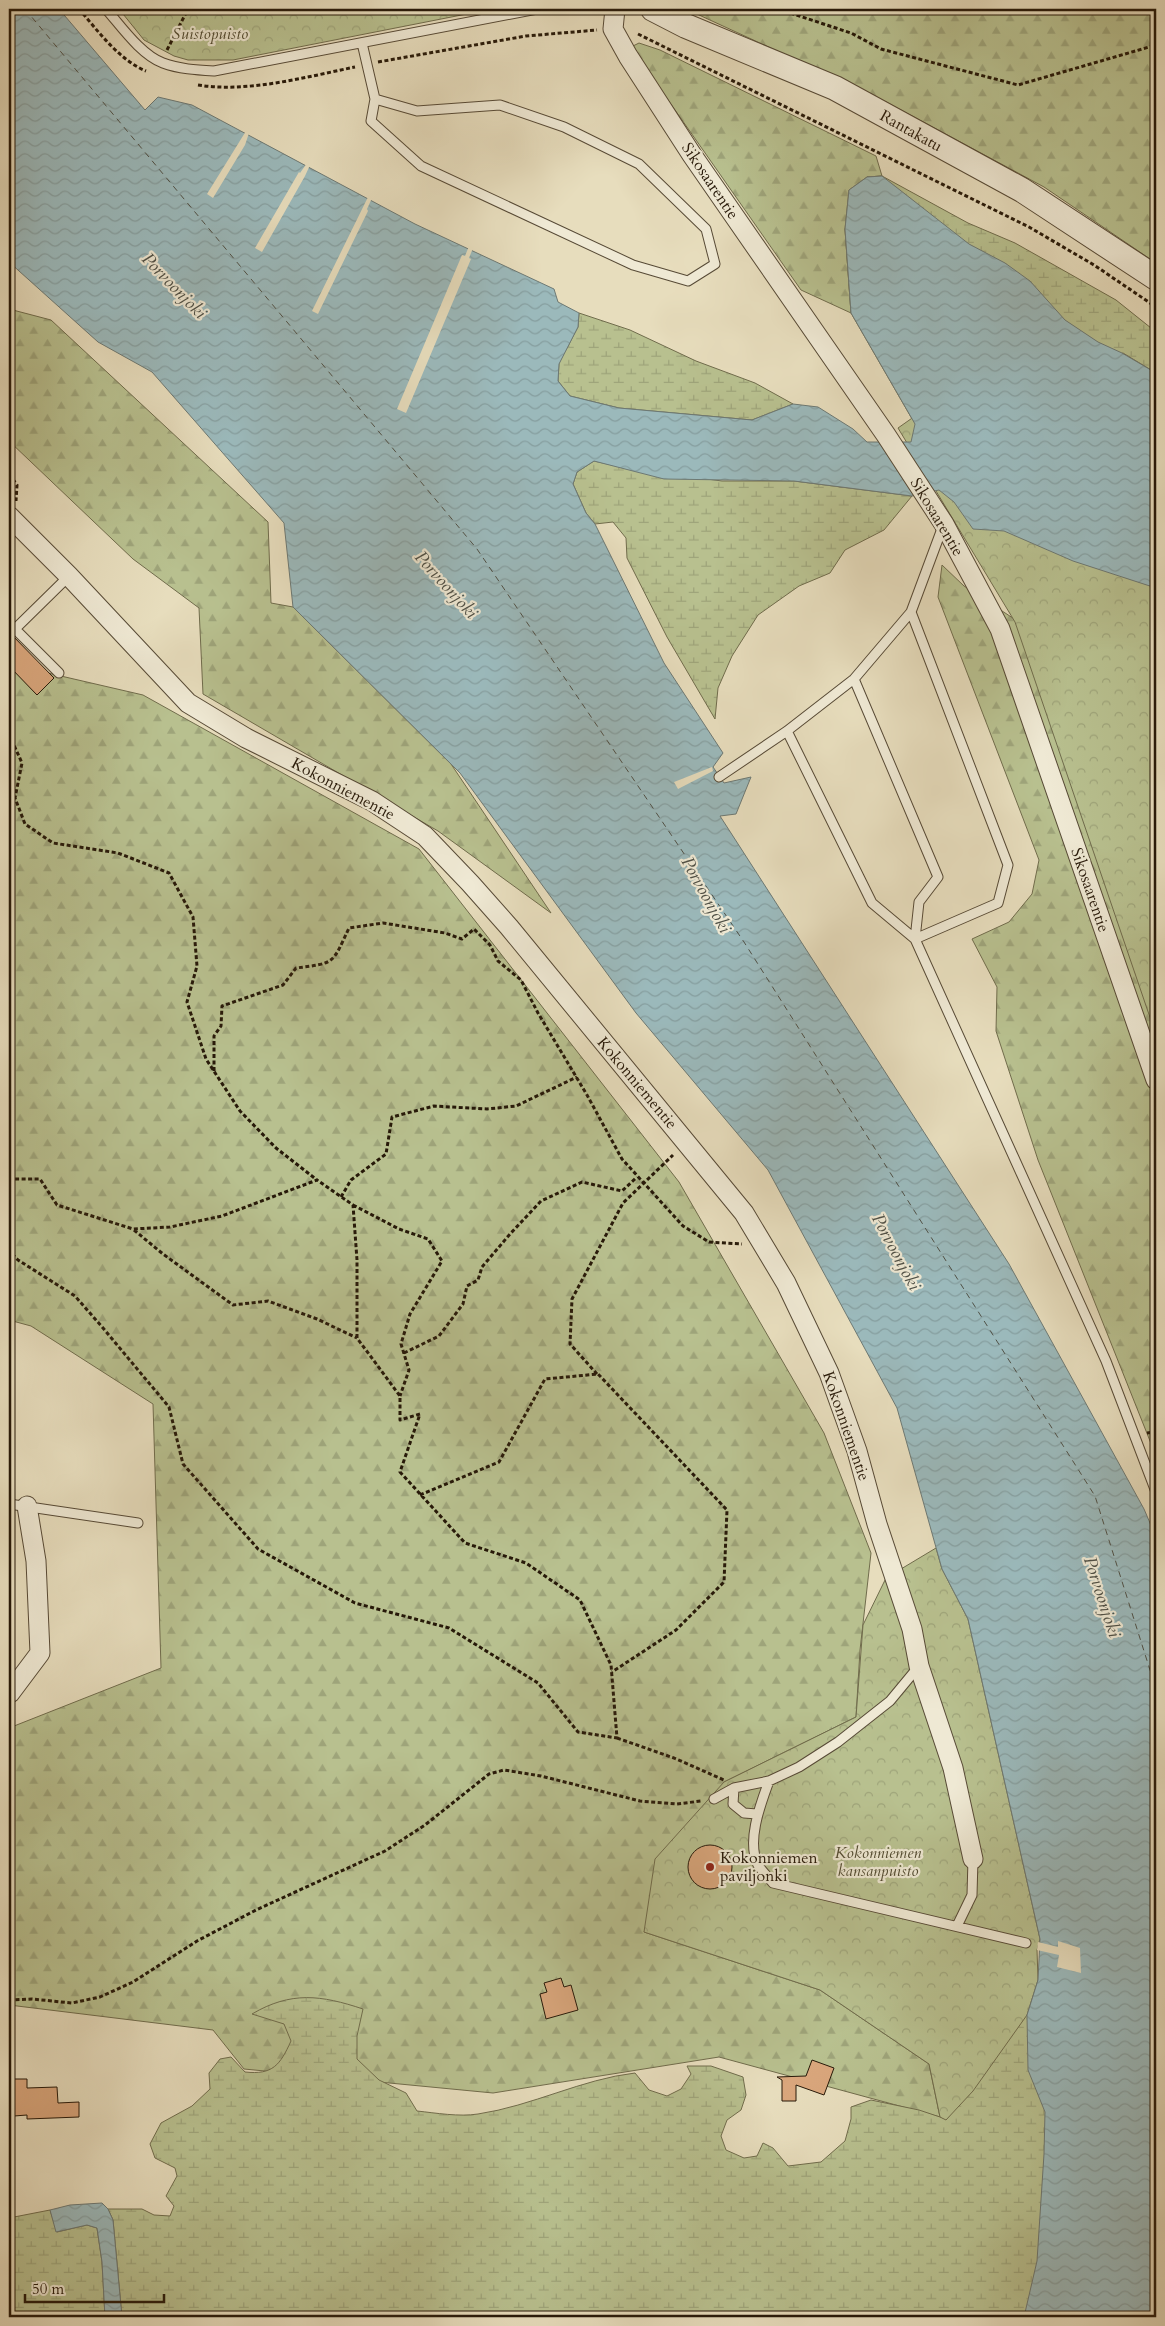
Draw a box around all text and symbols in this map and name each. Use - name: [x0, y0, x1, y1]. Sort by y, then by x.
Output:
- park label: Suistopuisto: [172, 23, 249, 45]
- street label: Rantakatu: [876, 105, 946, 157]
- street label: Sikosaarentie: [676, 138, 744, 224]
- water label: Porvoonjoki: [136, 247, 213, 326]
- street label: Sikosaarentie: [905, 474, 969, 560]
- water label: Porvoonjoki: [409, 546, 484, 625]
- street label: Kokonniementie: [287, 752, 399, 826]
- street label: Sikosaarentie: [1065, 845, 1115, 935]
- water label: Porvoonjoki: [675, 852, 738, 939]
- street label: Kokonniementie: [592, 1032, 682, 1134]
- water label: Porvoonjoki: [865, 1209, 927, 1296]
- street label: Kokonniementie: [817, 1368, 875, 1484]
- water label: Porvoonjoki: [1077, 1553, 1127, 1642]
- park label: Kokonniemen kansanpuisto: [835, 1842, 921, 1882]
- place label: Kokonniemen paviljonki: [720, 1847, 818, 1887]
- marker: Kokonniemen paviljonki: [704, 1861, 716, 1873]
- scale bar: [25, 2271, 164, 2303]
- text: 50 m: [32, 2279, 64, 2299]

